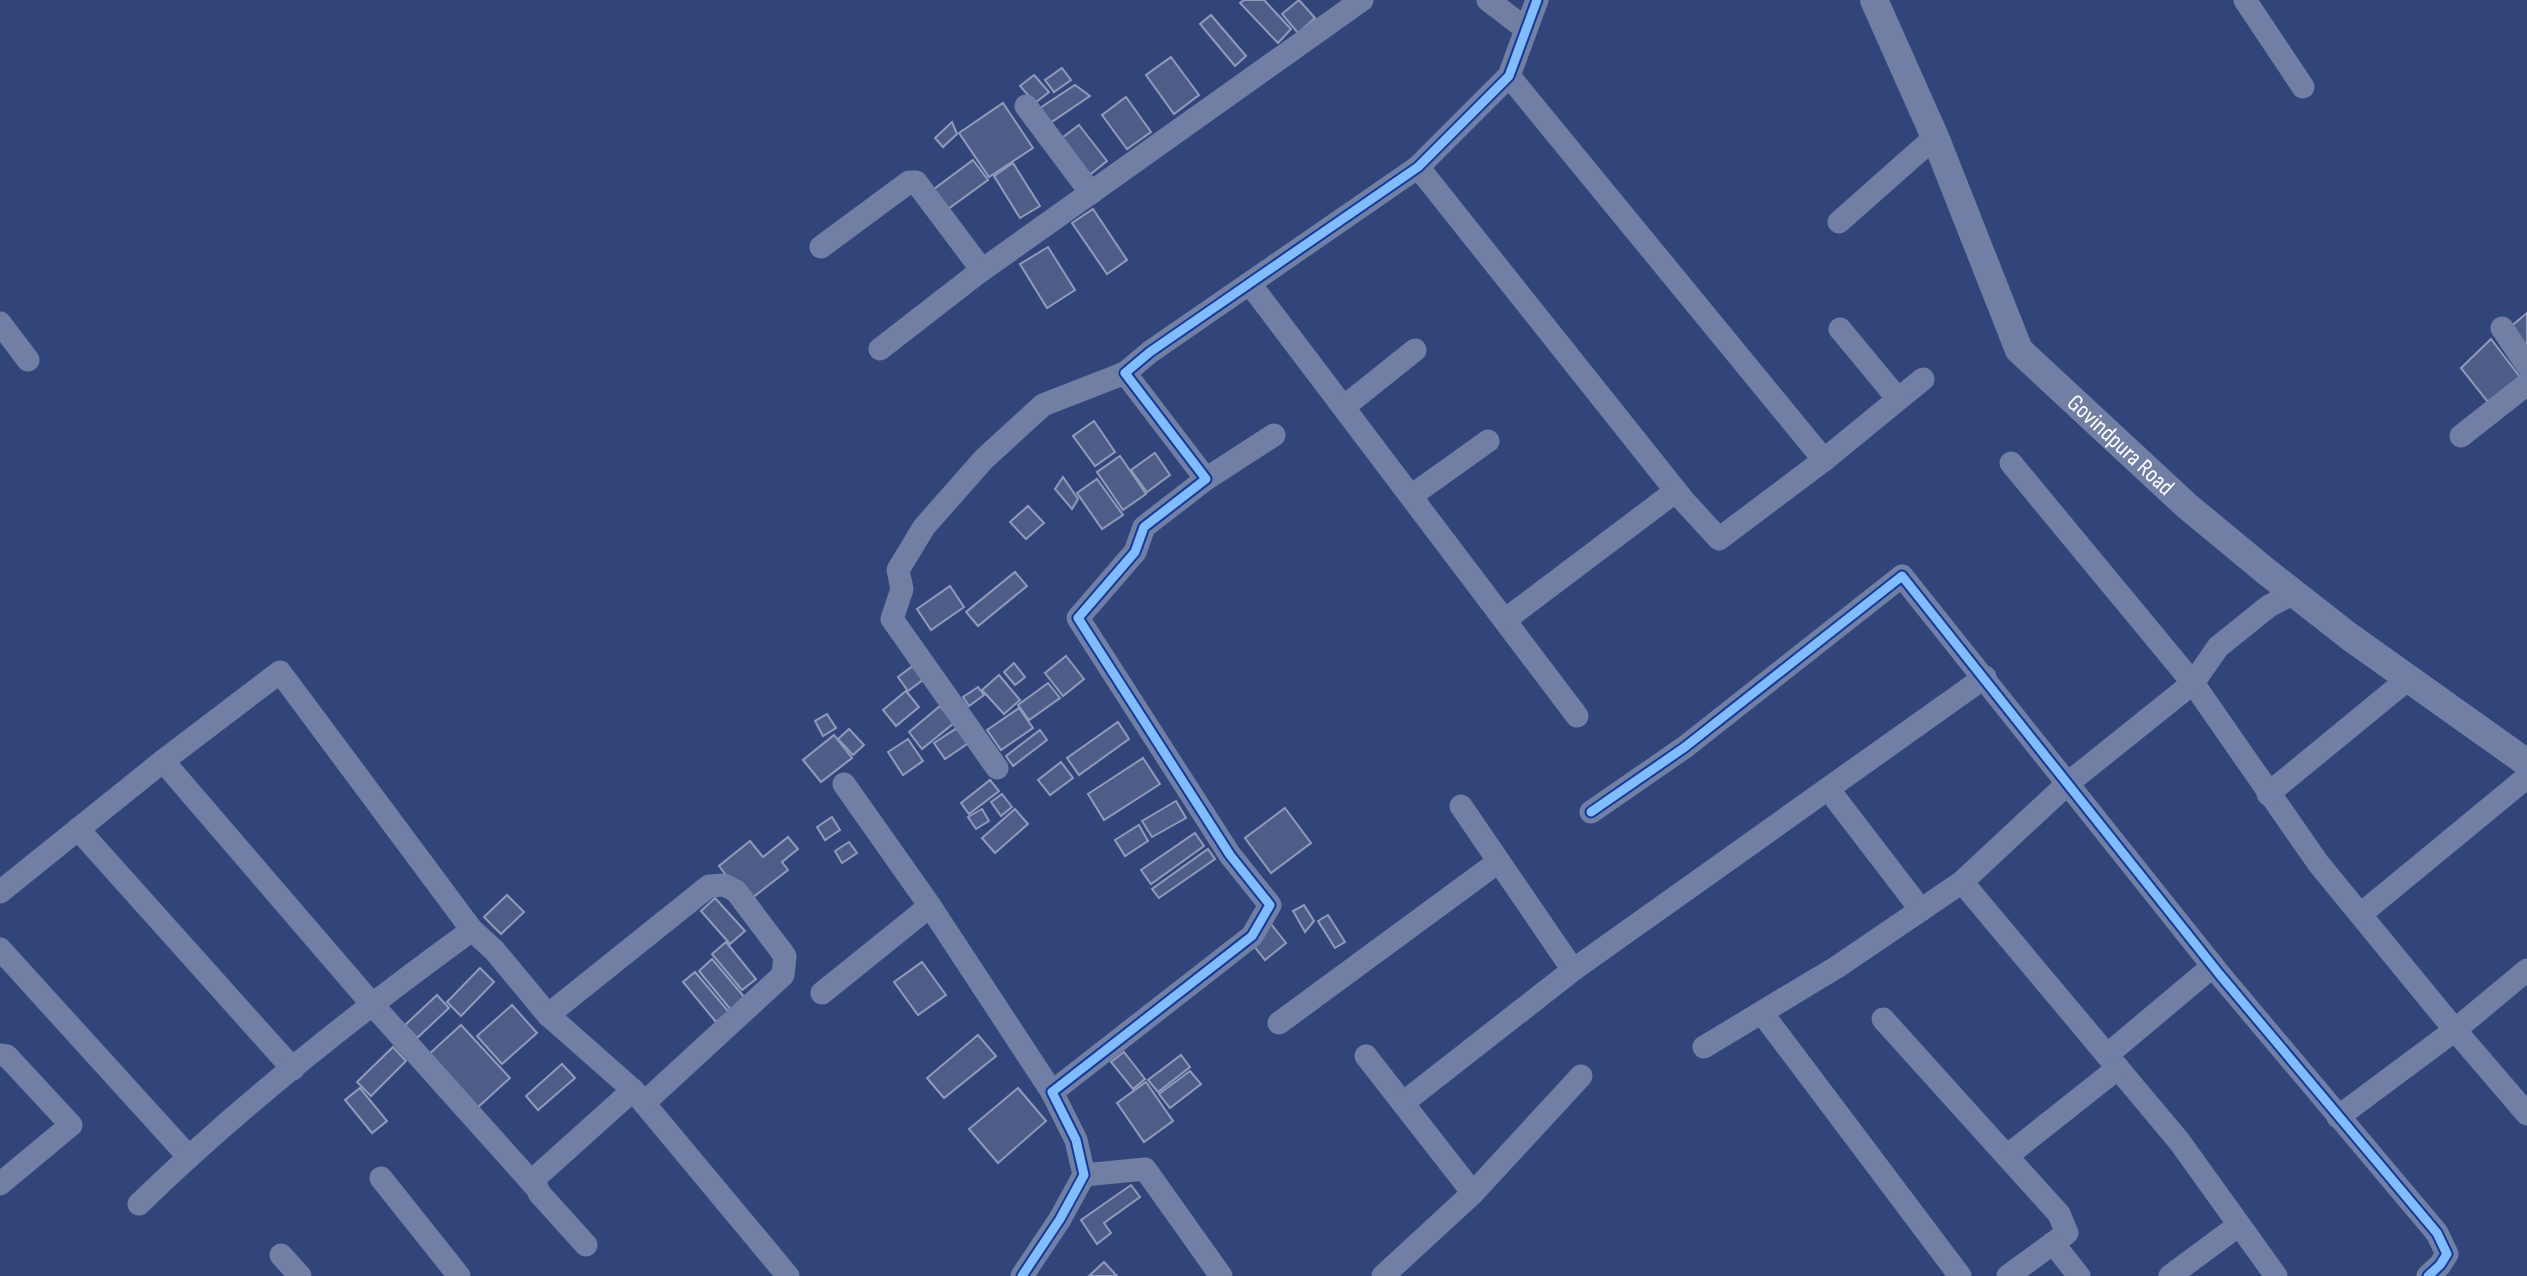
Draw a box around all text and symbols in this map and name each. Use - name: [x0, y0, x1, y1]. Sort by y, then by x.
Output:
- street label: Govindpura Road: [2061, 388, 2180, 501]

